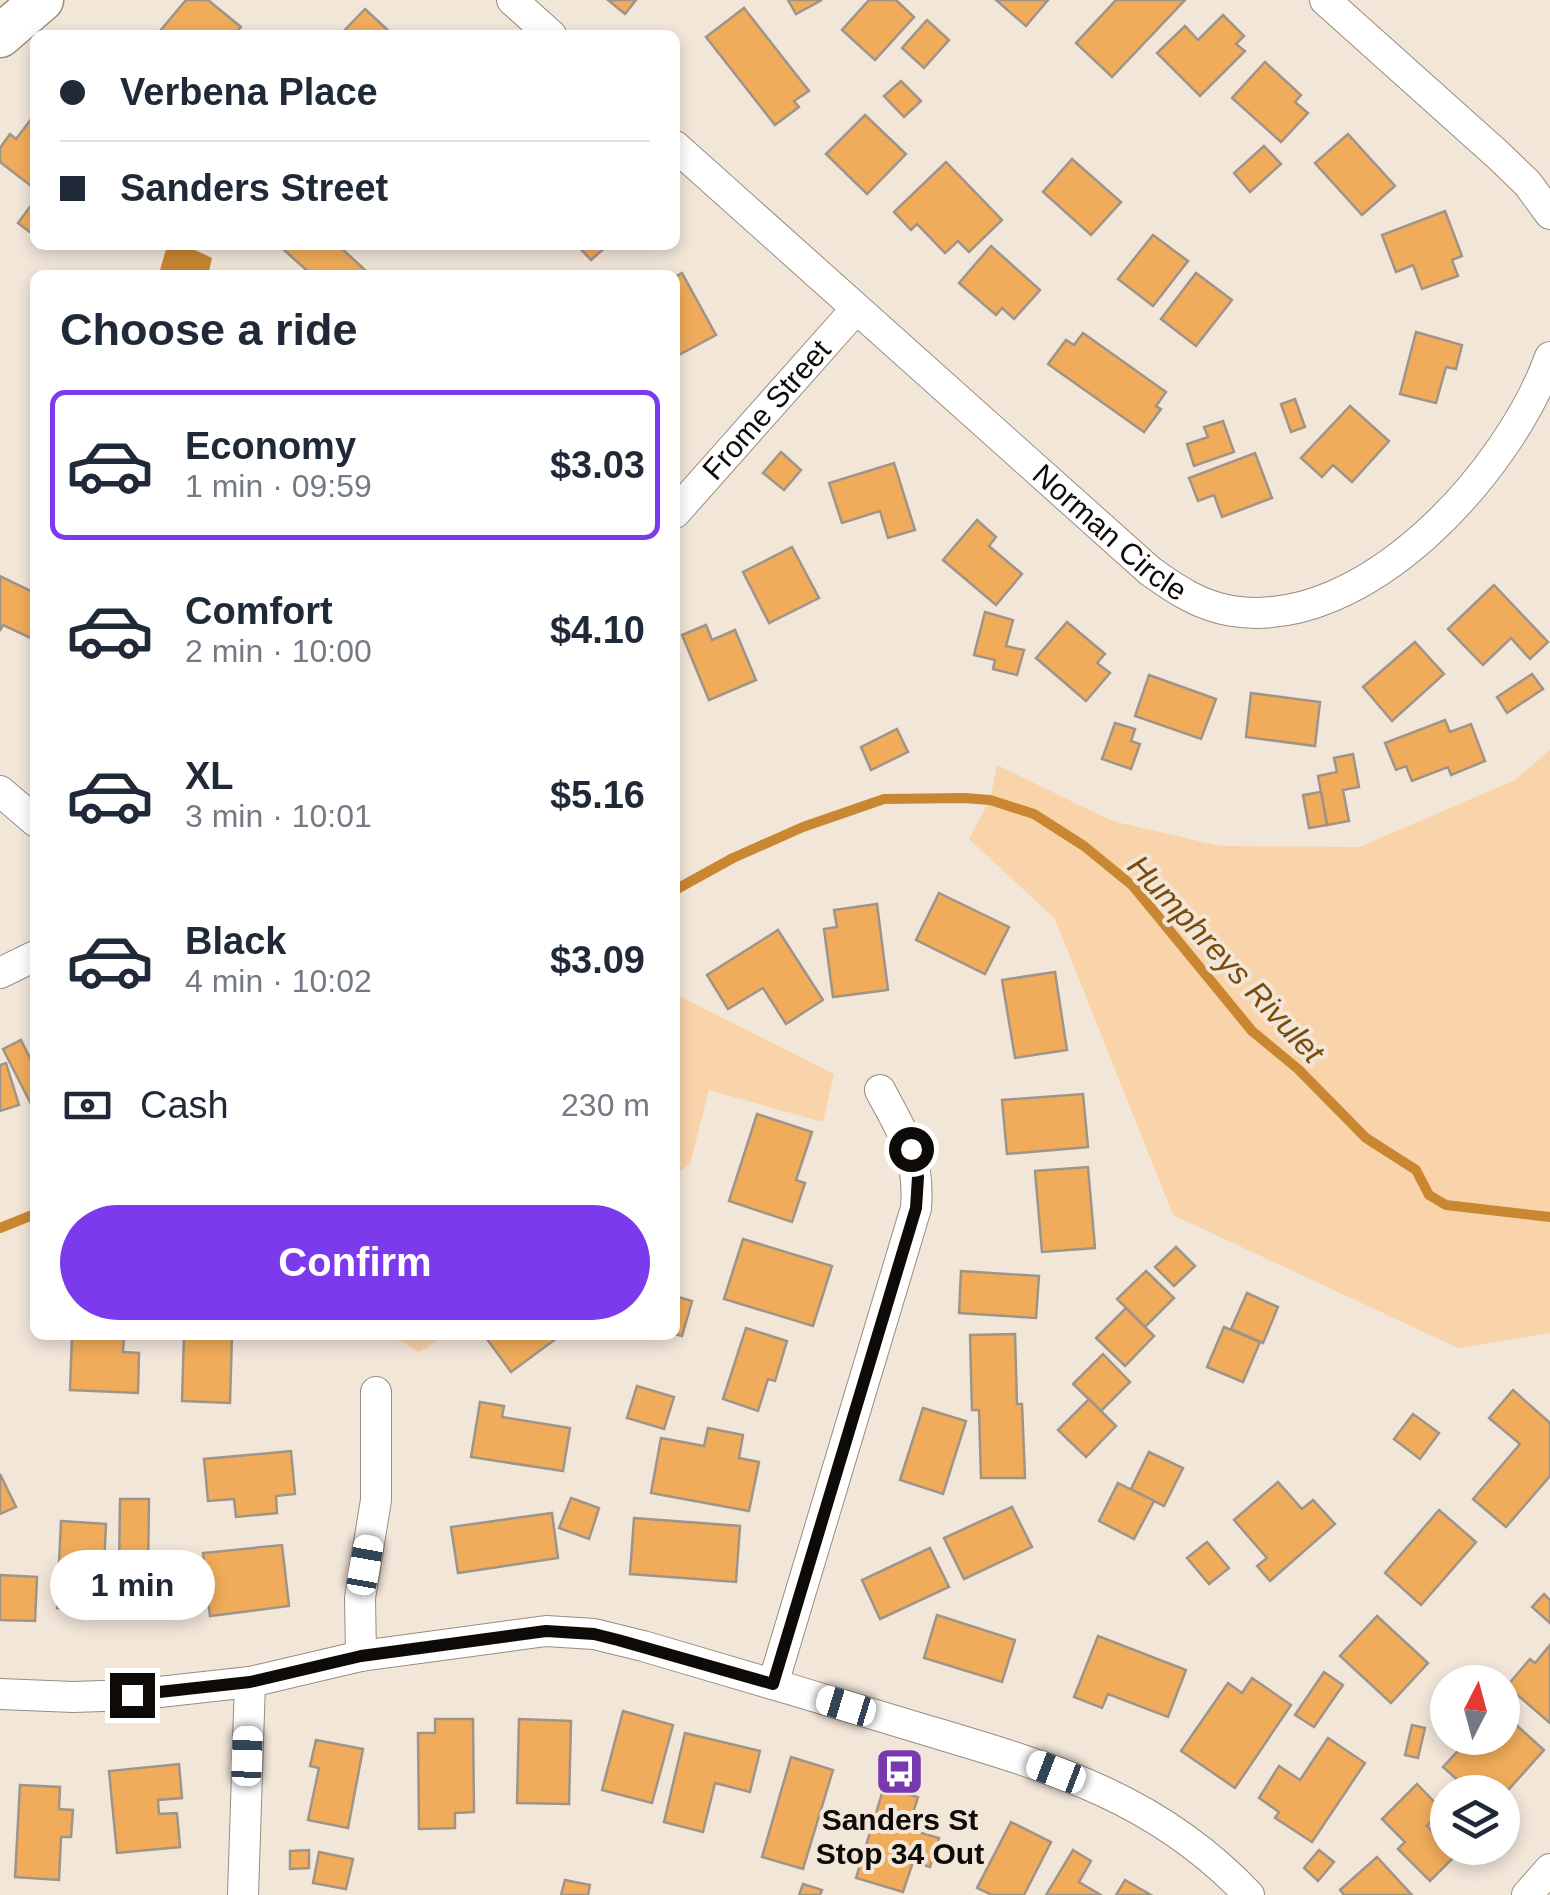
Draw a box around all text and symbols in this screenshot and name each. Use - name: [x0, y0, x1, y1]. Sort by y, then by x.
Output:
- text: Verbena Place: [120, 71, 378, 113]
- text: Sanders Street: [120, 167, 388, 209]
- text: Choose a ride: [60, 304, 358, 355]
- street label: Frome Street: [696, 333, 837, 486]
- icon: car: [65, 420, 155, 510]
- text: Economy: [185, 425, 356, 467]
- text: $3.03: [550, 444, 645, 486]
- street label: Norman Circle: [1027, 457, 1193, 607]
- text: 1 min · 09:59: [185, 468, 372, 504]
- icon: car: [65, 585, 155, 675]
- text: Comfort: [185, 590, 333, 632]
- text: $4.10: [550, 609, 645, 651]
- text: 2 min · 10:00: [185, 633, 372, 669]
- icon: car: [65, 750, 155, 840]
- text: XL: [185, 755, 234, 797]
- text: $5.16: [550, 774, 645, 816]
- text: 3 min · 10:01: [185, 798, 372, 834]
- water label: Humphreys Rivulet: [1121, 848, 1332, 1071]
- icon: car: [65, 915, 155, 1005]
- text: Black: [185, 920, 286, 962]
- text: $3.09: [550, 939, 645, 981]
- text: 4 min · 10:02: [185, 963, 372, 999]
- icon: cash: [60, 1078, 115, 1133]
- text: Cash: [140, 1084, 229, 1126]
- text: 230 m: [561, 1087, 650, 1123]
- route start: [889, 1127, 934, 1172]
- button: Confirm: [60, 1205, 650, 1320]
- car: [345, 1533, 385, 1597]
- callout: 1 min: [49, 1550, 214, 1620]
- text: 1 min: [91, 1567, 174, 1603]
- north arrow: [1430, 1665, 1520, 1755]
- map controls: [1430, 1665, 1520, 1865]
- route end: [110, 1673, 155, 1718]
- car: [813, 1683, 879, 1729]
- car: [231, 1725, 263, 1787]
- bus stop icon: Sanders St Stop 34 Out: [874, 1745, 926, 1797]
- car: [1023, 1747, 1089, 1797]
- button: layers: [1430, 1775, 1520, 1865]
- place label: Sanders St Stop 34 Out: [816, 1803, 984, 1870]

